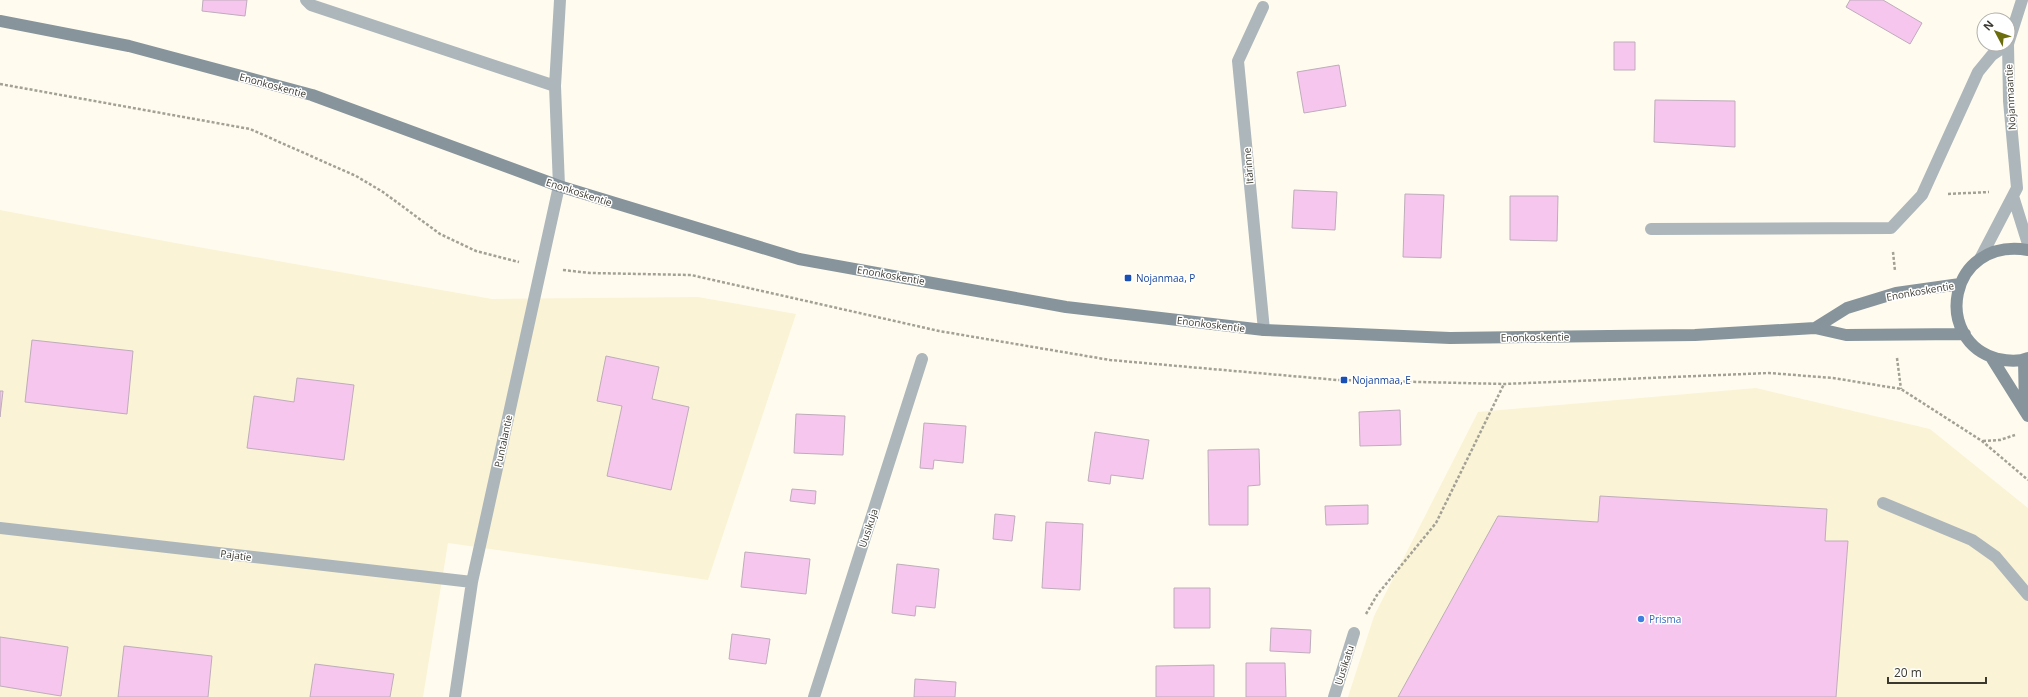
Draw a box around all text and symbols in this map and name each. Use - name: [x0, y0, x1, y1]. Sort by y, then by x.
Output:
- north arrow: [1976, 12, 2016, 52]
- text: N: [1979, 17, 1997, 33]
- street label: Nojanmaantie: [2001, 63, 2019, 130]
- street label: Enonkoskentie: [238, 69, 308, 101]
- street label: Itärinne: [1239, 147, 1257, 185]
- street label: Enonkoskentie: [544, 175, 614, 209]
- street label: Enonkoskentie: [856, 262, 926, 288]
- place label: Nojanmaa, P: [1136, 271, 1195, 285]
- marker: Nojanmaa, P: [1123, 273, 1133, 283]
- street label: Enonkoskentie: [1885, 278, 1955, 304]
- street label: Enonkoskentie: [1176, 313, 1246, 335]
- street label: Enonkoskentie: [1501, 329, 1570, 345]
- place label: Nojanmaa, E: [1352, 373, 1411, 387]
- marker: Nojanmaa, E: [1339, 375, 1349, 385]
- street label: Puntalantie: [491, 413, 515, 469]
- street label: Uusikuja: [855, 507, 881, 549]
- street label: Pajatie: [220, 546, 253, 564]
- place label: Prisma: [1649, 612, 1681, 626]
- marker: Prisma: [1636, 614, 1646, 624]
- street label: Uusikatu: [1331, 643, 1357, 687]
- scale bar: [1888, 659, 1986, 685]
- text: 20 m: [1894, 664, 1922, 681]

